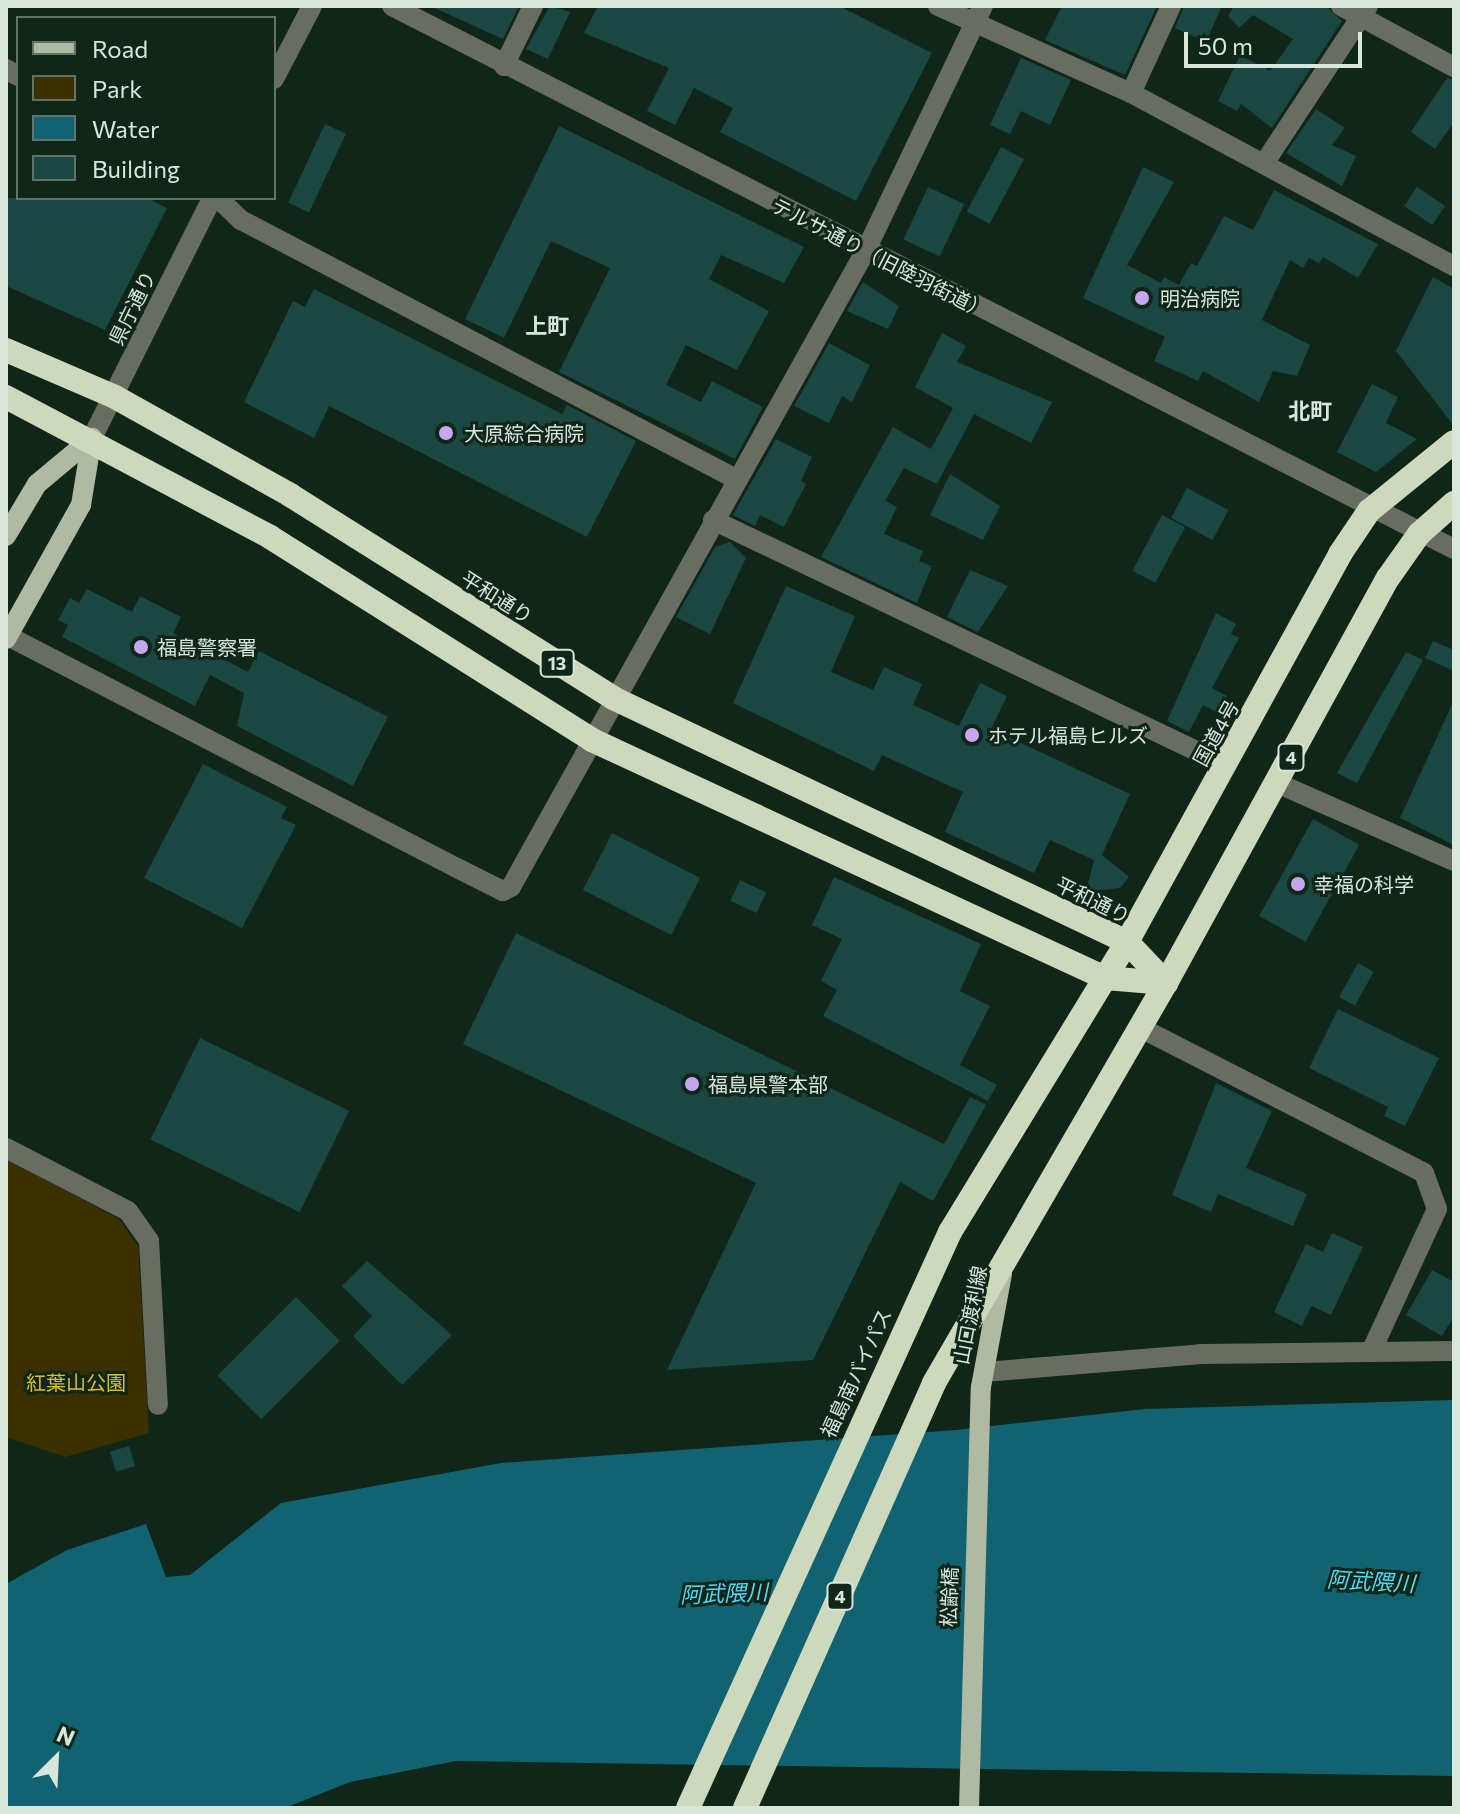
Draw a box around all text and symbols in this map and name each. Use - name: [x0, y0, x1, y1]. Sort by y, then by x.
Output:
- legend: [16, 16, 276, 200]
- scale bar: [1188, 16, 1366, 66]
- text: 50 m: [1198, 31, 1253, 60]
- text: Road: [92, 34, 148, 63]
- text: Park: [92, 74, 142, 103]
- text: Water: [92, 114, 160, 143]
- text: Building: [92, 154, 180, 183]
- street label: テルサ通り（旧陸羽街道）: [768, 193, 992, 323]
- street label: 県庁通り: [104, 267, 160, 349]
- place label: 明治病院: [1160, 286, 1240, 310]
- marker: 明治病院: [1131, 287, 1153, 309]
- district label: 上町: [525, 313, 569, 339]
- district label: 北町: [1288, 398, 1332, 424]
- place label: 大原綜合病院: [464, 421, 584, 445]
- marker: 大原綜合病院: [435, 422, 457, 444]
- street label: 平和通り: [457, 566, 537, 628]
- place label: 福島警察署: [157, 635, 257, 659]
- marker: 福島警察署: [132, 638, 150, 656]
- road number: 13: [539, 649, 575, 677]
- street label: 国道4号: [1188, 696, 1244, 770]
- place label: ホテル福島ヒルズ: [988, 723, 1148, 747]
- marker: ホテル福島ヒルズ: [963, 726, 981, 744]
- road number: 4: [1277, 743, 1305, 771]
- street label: 平和通り: [1052, 872, 1134, 928]
- place label: 幸福の科学: [1314, 872, 1414, 896]
- marker: 幸福の科学: [1289, 875, 1307, 893]
- place label: 福島県警本部: [708, 1072, 828, 1096]
- marker: 福島県警本部: [683, 1075, 701, 1093]
- street label: 山口渡利線: [949, 1264, 991, 1366]
- street label: 福島南バイパス: [816, 1304, 896, 1442]
- park label: 紅葉山公園: [26, 1370, 126, 1394]
- water label: 阿武隈川: [1326, 1566, 1416, 1596]
- street label: 松齢橋: [936, 1567, 962, 1627]
- water label: 阿武隈川: [680, 1578, 768, 1608]
- road number: 4: [826, 1582, 854, 1610]
- north arrow: [16, 1718, 96, 1798]
- text: N: [53, 1720, 79, 1751]

